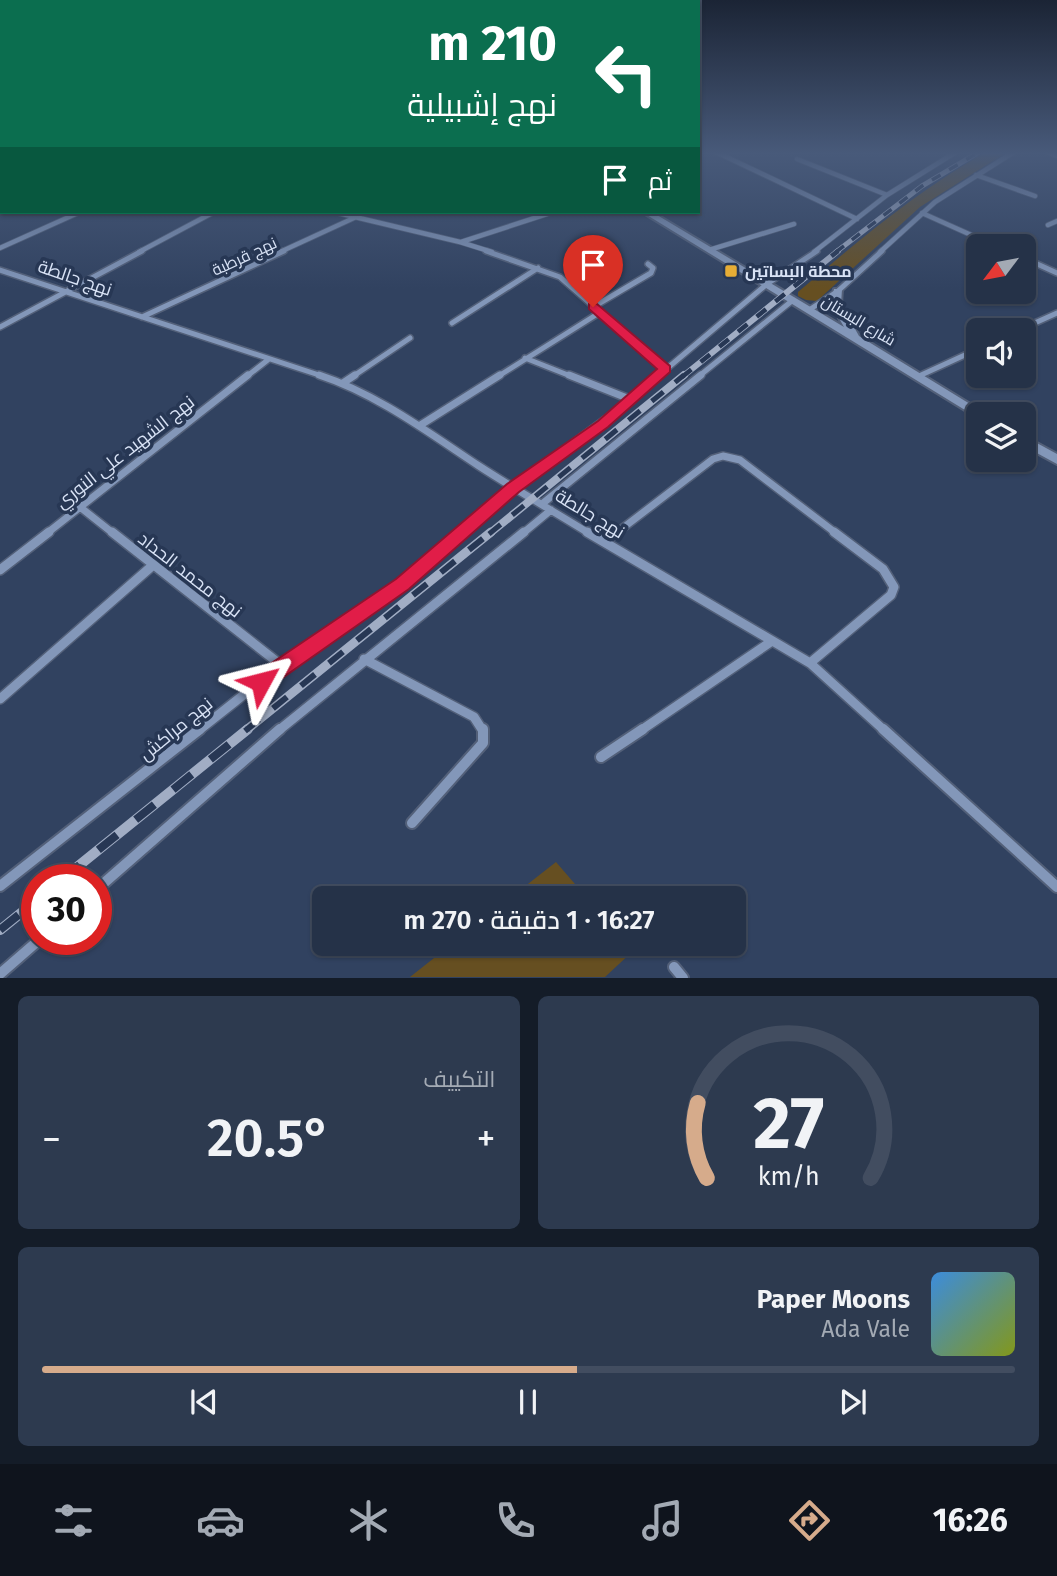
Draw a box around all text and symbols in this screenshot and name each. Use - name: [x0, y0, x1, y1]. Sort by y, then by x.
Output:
- text: 210 m: [428, 14, 557, 73]
- icon: left: [581, 28, 672, 119]
- text: نهج إشبيلية: [407, 86, 557, 124]
- icon: arrive: [596, 161, 634, 199]
- text: ثم: [648, 166, 672, 197]
- street label: نهج قرطبة: [209, 233, 281, 282]
- north arrow: [966, 234, 1036, 304]
- map controls: [966, 234, 1036, 472]
- pin: [563, 235, 623, 307]
- icon: arrive: [574, 246, 612, 284]
- street label: نهج جالطة: [35, 255, 115, 302]
- place label: محطة البساتين: [745, 262, 852, 281]
- marker: محطة البساتين: [723, 263, 739, 279]
- street label: شارع البستان: [817, 291, 899, 352]
- button: sound: [966, 318, 1036, 388]
- street label: نهج الشهيد علي النوري: [51, 391, 201, 515]
- button: layers: [966, 402, 1036, 472]
- street label: نهج جالطة: [551, 485, 629, 544]
- street label: نهج محمد الحداد: [133, 528, 246, 623]
- position arrow: [224, 645, 298, 719]
- street label: نهج مراكش: [135, 693, 218, 766]
- speed limit sign: 30: [21, 864, 112, 955]
- text: 16:27 · 1 دقيقة · 270 m: [403, 905, 655, 936]
- text: التكييف: [423, 1065, 496, 1093]
- text: 27: [753, 1081, 824, 1168]
- text: 20.5°: [207, 1107, 331, 1170]
- text: −: [42, 1116, 61, 1162]
- text: +: [477, 1116, 495, 1162]
- text: km/h: [757, 1162, 819, 1192]
- text: Paper Moons: [757, 1284, 910, 1315]
- text: Ada Vale: [821, 1315, 910, 1343]
- icon: previous: [185, 1383, 223, 1421]
- icon: pause: [509, 1383, 547, 1421]
- icon: next: [834, 1383, 872, 1421]
- icon: filters: [49, 1496, 98, 1545]
- icon: car: [196, 1496, 245, 1545]
- icon: climate: [344, 1496, 393, 1545]
- icon: phone: [491, 1496, 540, 1545]
- icon: music: [638, 1496, 687, 1545]
- icon: directions: [785, 1496, 834, 1545]
- text: 16:26: [933, 1501, 1008, 1539]

